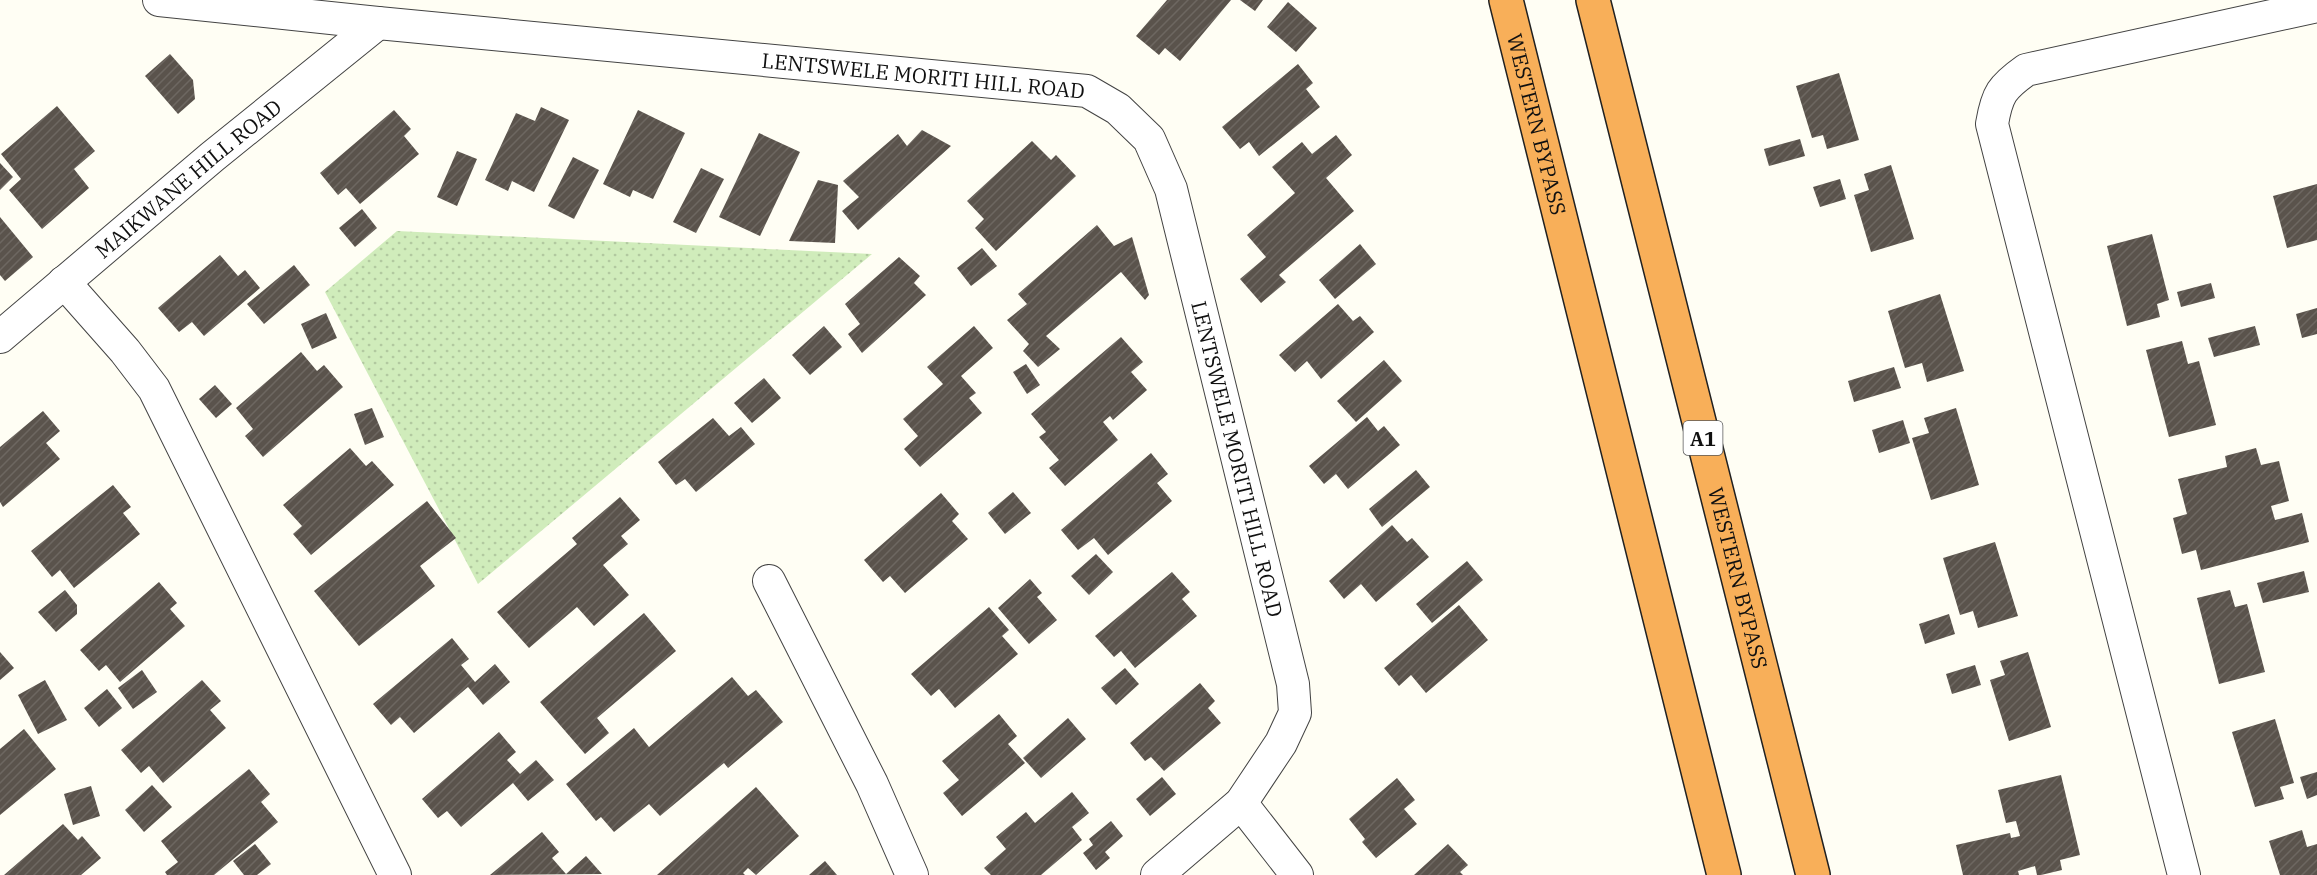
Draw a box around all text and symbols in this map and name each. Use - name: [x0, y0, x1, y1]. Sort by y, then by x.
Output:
- street label: WESTERN BYPASS: [1501, 30, 1573, 218]
- street label: LENTSWELE MORITI HILL ROAD: [760, 46, 1086, 105]
- street label: MAIKWANE HILL ROAD: [89, 93, 287, 264]
- street label: LENTSWELE MORITI HILL ROAD: [1185, 298, 1290, 620]
- road number: A1: [1684, 421, 1722, 455]
- street label: WESTERN BYPASS: [1702, 484, 1775, 672]

